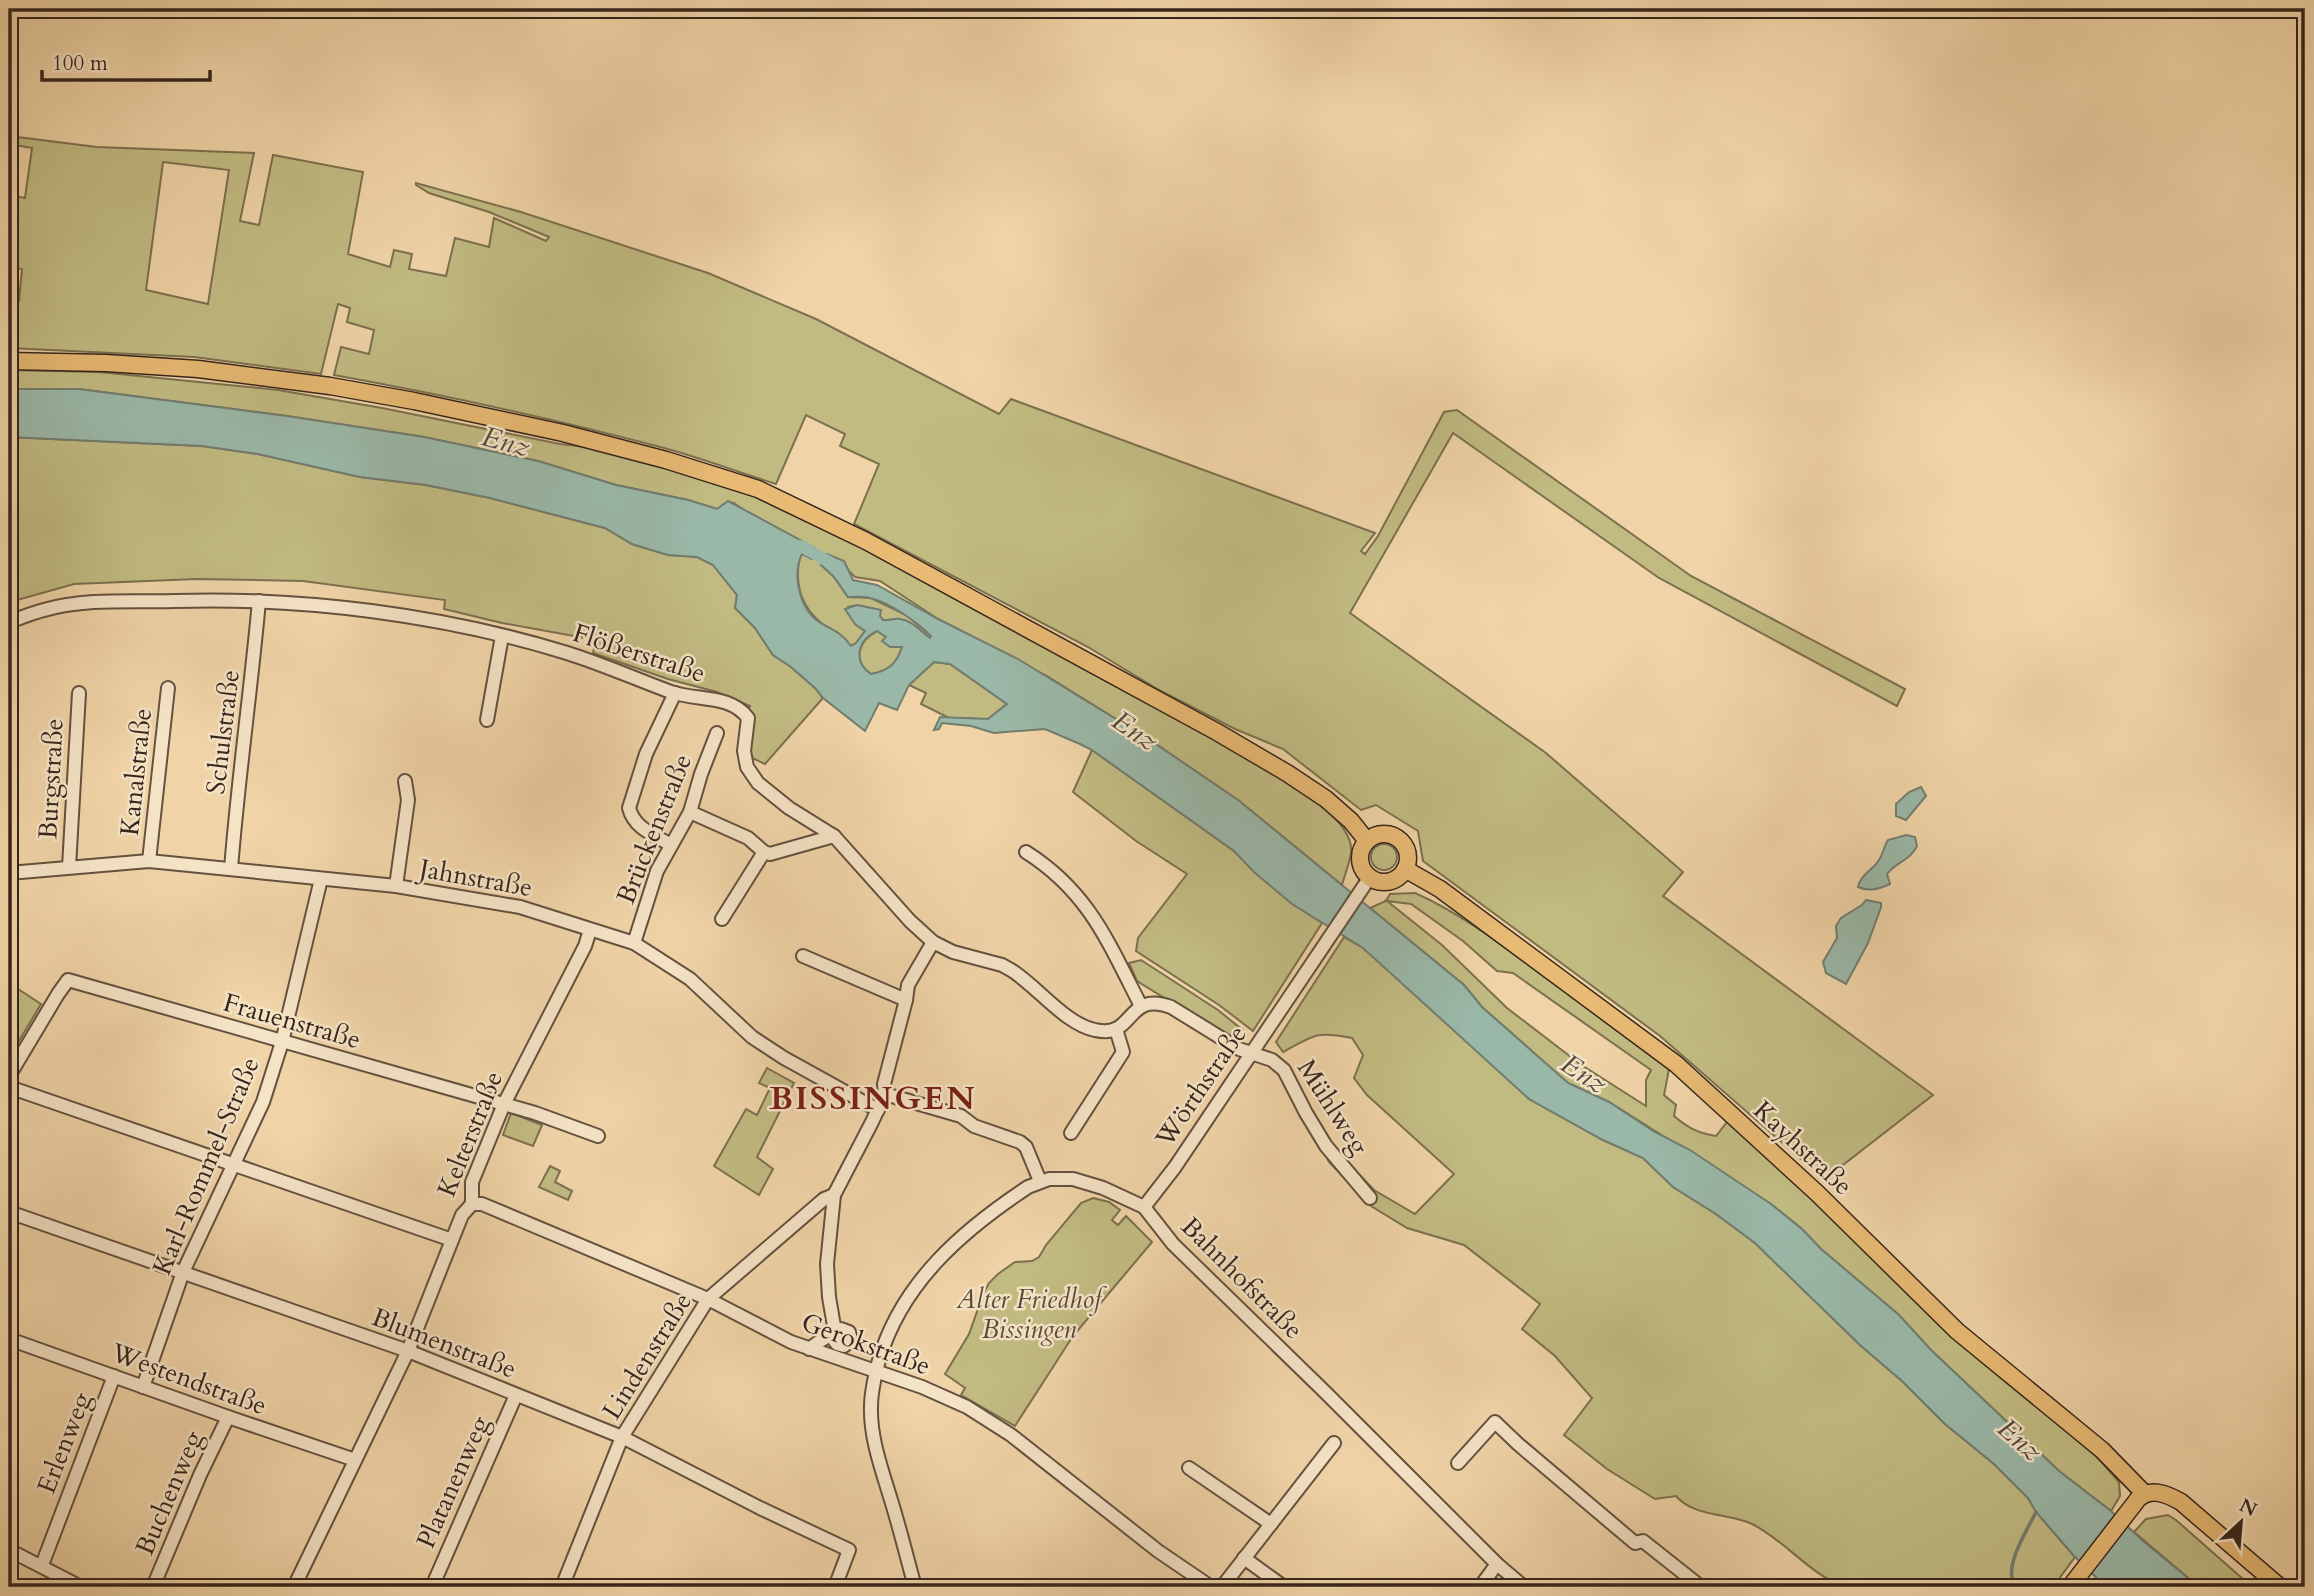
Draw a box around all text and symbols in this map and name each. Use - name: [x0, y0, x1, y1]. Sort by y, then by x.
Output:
- scale bar: [42, 38, 210, 82]
- text: 100 m: [52, 49, 108, 78]
- water label: Enz: [478, 417, 534, 467]
- street label: Flößerstraße: [568, 615, 710, 691]
- street label: Schulstraße: [198, 668, 248, 796]
- water label: Enz: [1105, 702, 1166, 760]
- street label: Kanalstraße: [112, 706, 160, 838]
- street label: Burgstraße: [30, 718, 72, 840]
- street label: Brückenstraße: [608, 749, 700, 909]
- street label: Jahnstraße: [413, 850, 535, 905]
- street label: Frauenstraße: [219, 985, 365, 1057]
- street label: Wörthstraße: [1147, 1018, 1255, 1155]
- water label: Enz: [1554, 1045, 1615, 1103]
- street label: Karl-Rommel-Straße: [144, 1052, 268, 1280]
- street label: Mühlweg: [1289, 1053, 1377, 1162]
- street label: Kelterstraße: [429, 1066, 511, 1202]
- district label: BISSINGEN: [769, 1076, 977, 1121]
- street label: Kayhstraße: [1746, 1093, 1860, 1203]
- street label: Bahnhofstraße: [1173, 1209, 1311, 1347]
- park label: Alter Friedhof Bissingen: [955, 1282, 1107, 1347]
- street label: Lindenstraße: [594, 1286, 700, 1426]
- street label: Blumenstraße: [367, 1299, 521, 1387]
- street label: Gerokstraße: [797, 1305, 935, 1383]
- street label: Westendstraße: [106, 1334, 271, 1423]
- street label: Erlenweg: [29, 1387, 99, 1499]
- street label: Platanenweg: [408, 1410, 498, 1554]
- water label: Enz: [1989, 1410, 2051, 1470]
- street label: Buchenweg: [127, 1425, 211, 1561]
- north arrow: [2206, 1488, 2276, 1558]
- text: N: [2235, 1492, 2262, 1523]

